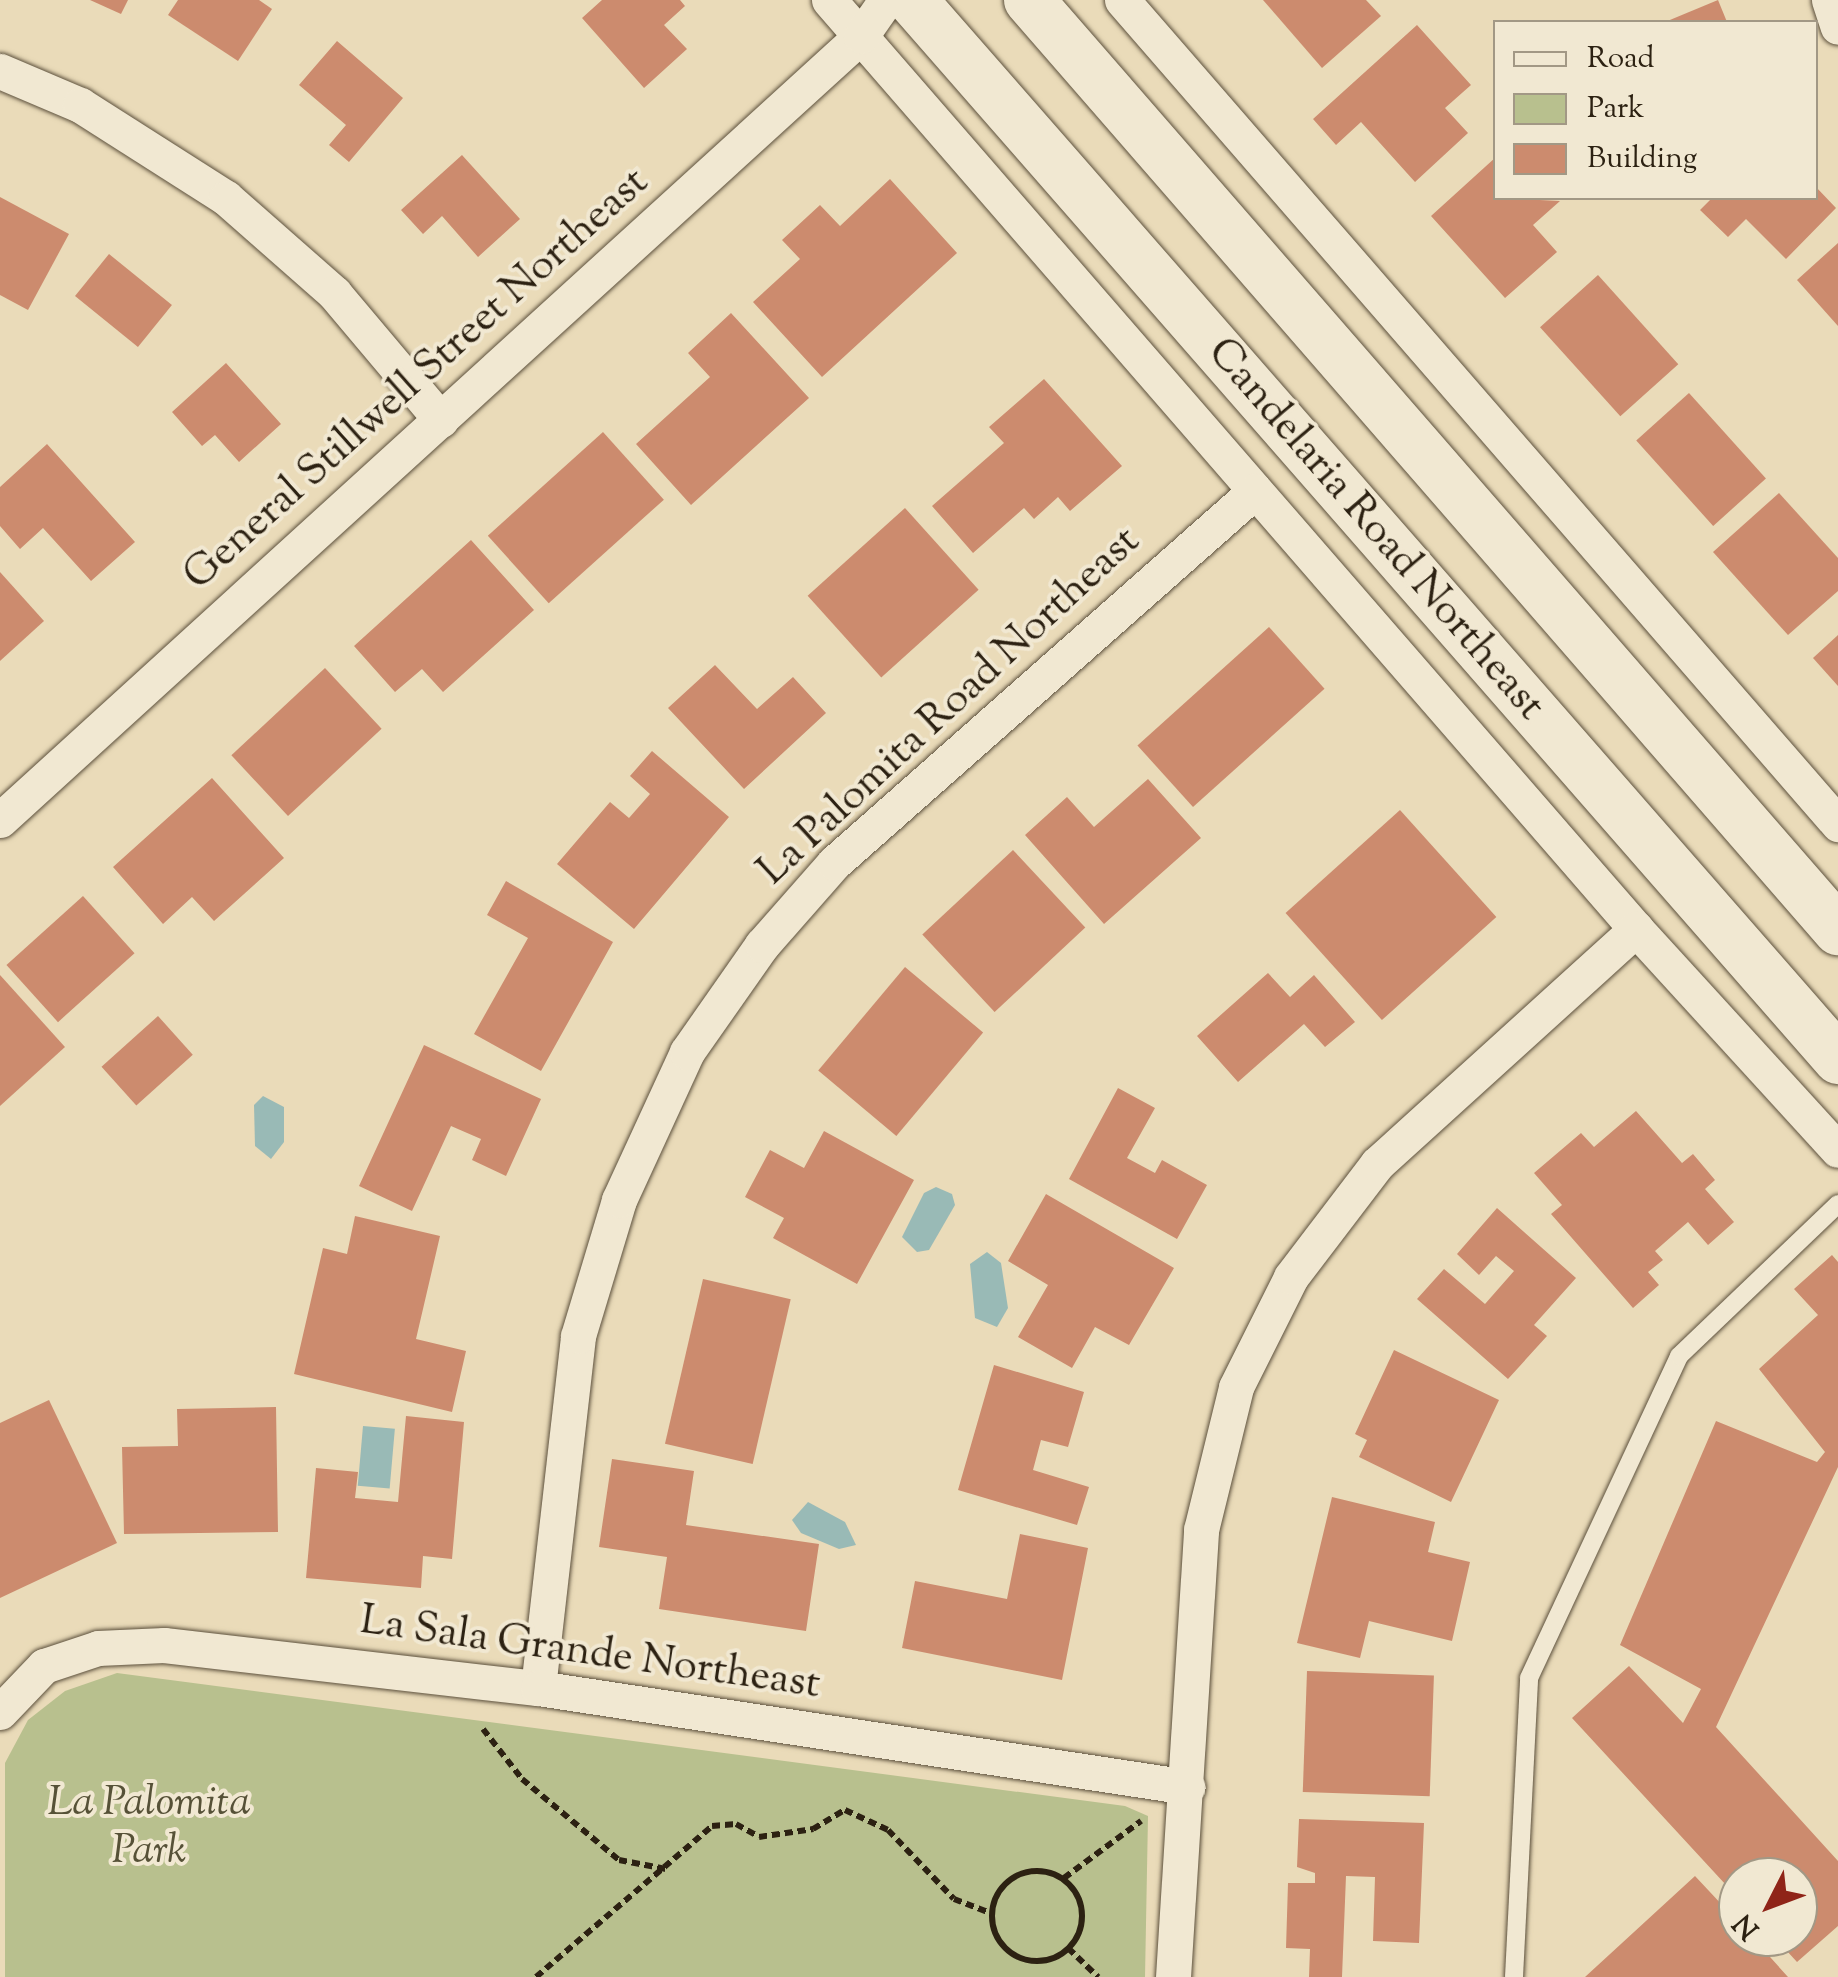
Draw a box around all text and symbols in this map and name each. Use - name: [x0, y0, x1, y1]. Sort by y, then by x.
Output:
- legend: [1493, 20, 1818, 200]
- text: Road: [1587, 38, 1654, 81]
- text: Park: [1587, 88, 1644, 131]
- text: Building: [1587, 138, 1697, 181]
- street label: General Stillwell Street Northeast: [174, 158, 660, 602]
- street label: Candelaria Road Northeast: [1195, 329, 1555, 731]
- street label: La Palomita Road Northeast: [749, 517, 1151, 897]
- street label: La Sala Grande Northeast: [357, 1597, 823, 1711]
- park label: La Palomita Park: [47, 1779, 251, 1878]
- north arrow: [1718, 1857, 1818, 1957]
- text: N: [1725, 1904, 1770, 1947]

